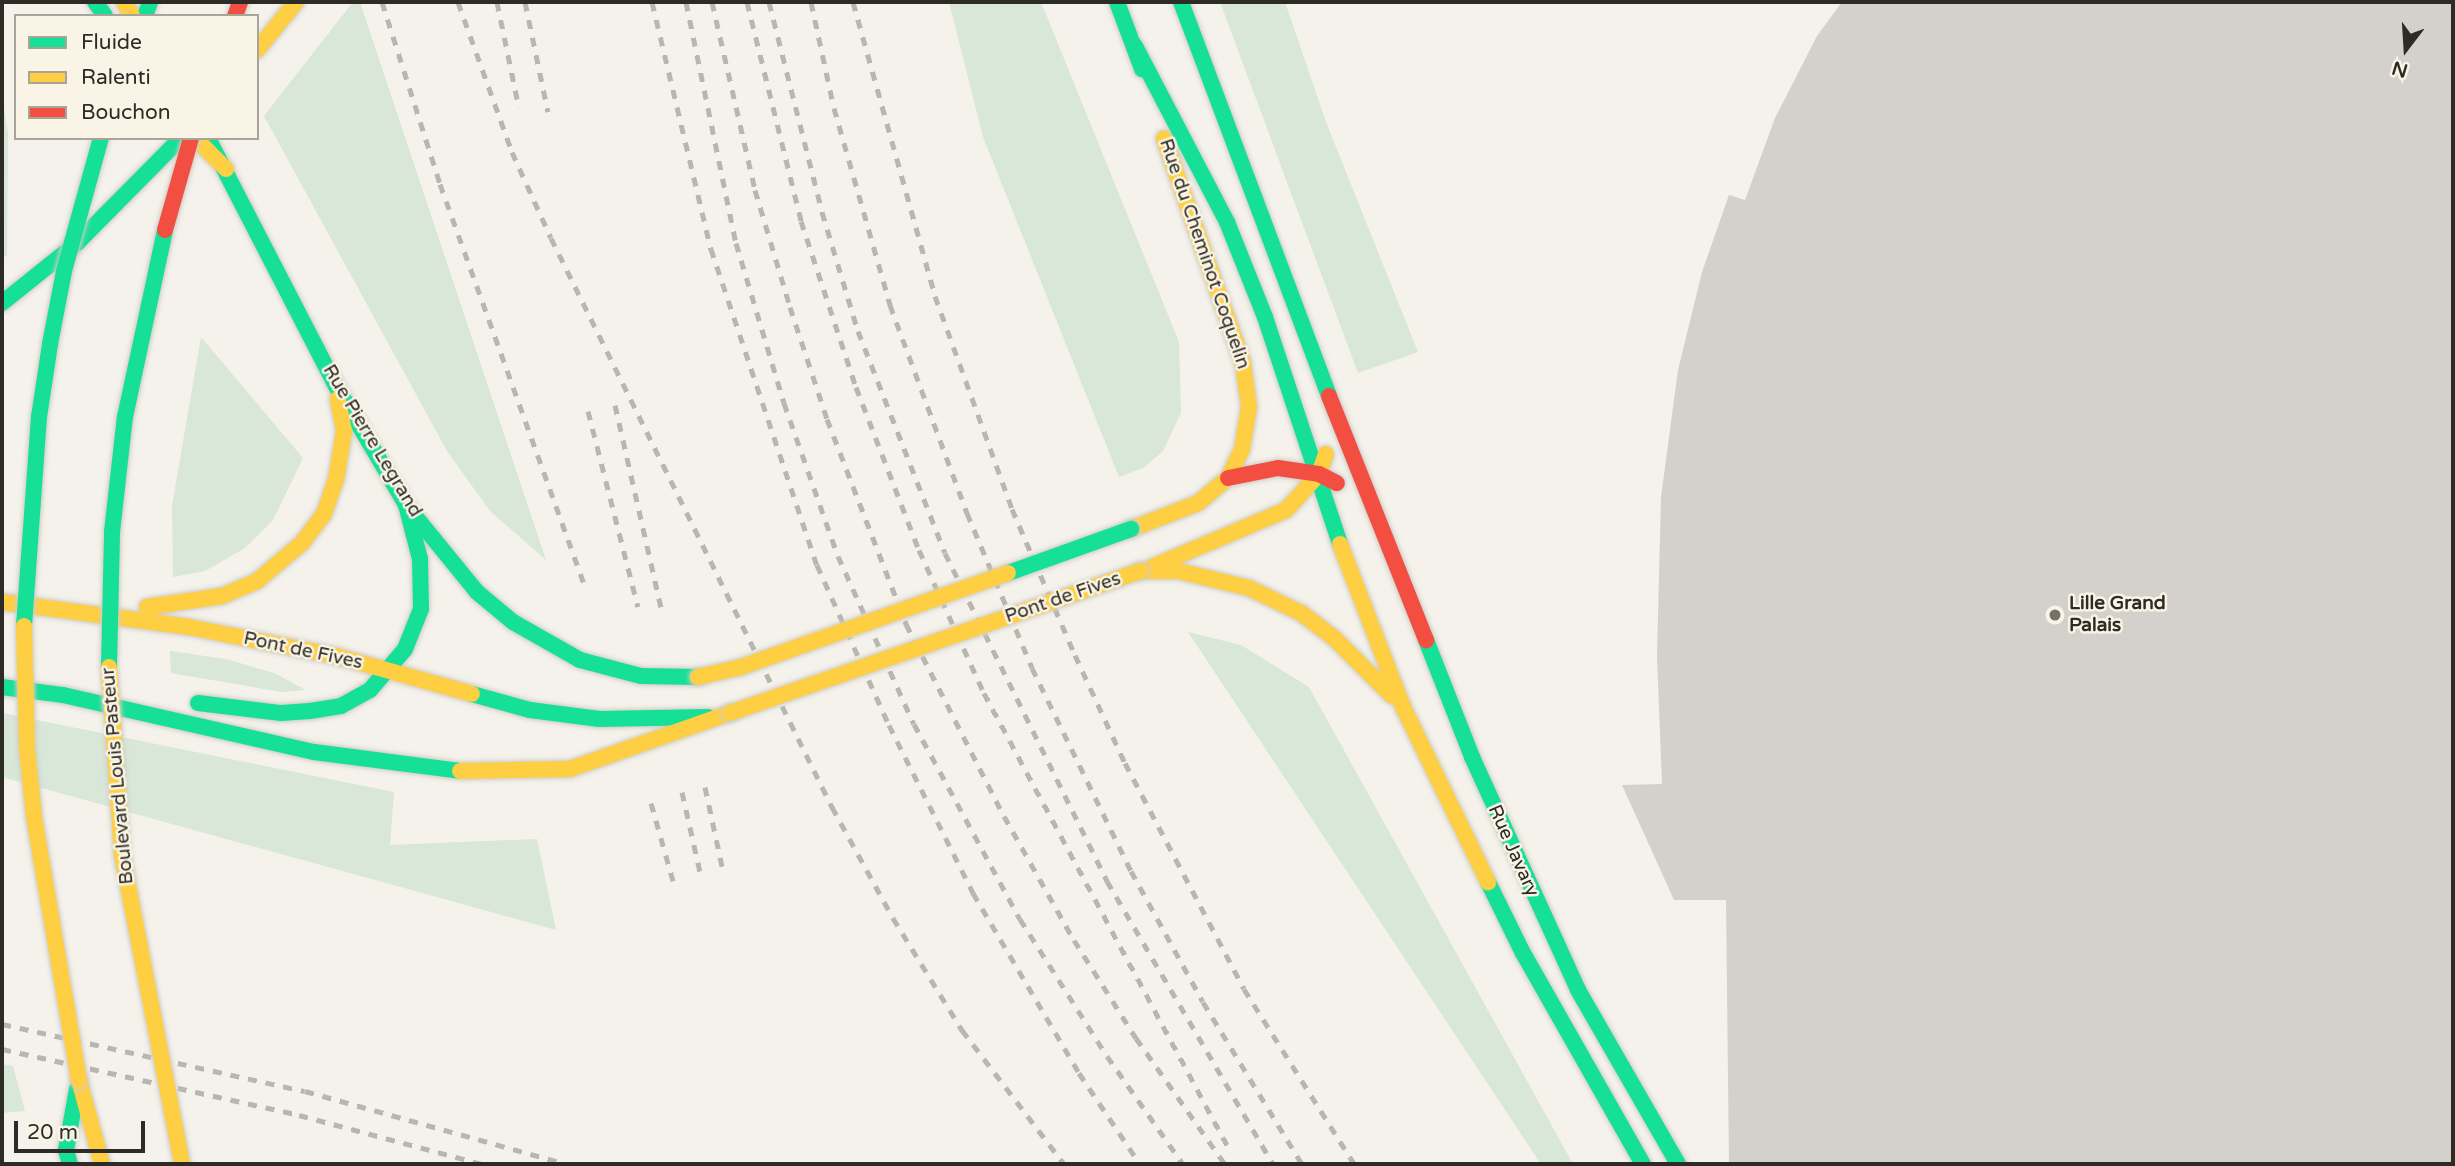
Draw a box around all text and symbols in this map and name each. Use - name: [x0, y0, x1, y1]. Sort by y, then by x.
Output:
- legend: [14, 14, 259, 140]
- north arrow: [2371, 14, 2441, 84]
- text: Fluide: [81, 30, 142, 55]
- text: N: [2389, 56, 2410, 82]
- text: Ralenti: [81, 65, 151, 90]
- text: Bouchon: [81, 100, 171, 125]
- street label: Rue du Cheminot Coquelin: [1154, 136, 1254, 372]
- street label: Rue Pierre Legrand: [317, 361, 427, 521]
- street label: Pont de Fives: [1002, 567, 1124, 629]
- place label: Lille Grand Palais: [2069, 593, 2166, 637]
- marker: Lille Grand Palais: [2047, 607, 2063, 623]
- street label: Pont de Fives: [241, 627, 365, 675]
- street label: Boulevard Louis Pasteur: [97, 667, 139, 885]
- street label: Rue Javary: [1483, 801, 1543, 901]
- scale bar: [18, 1106, 149, 1150]
- text: 20 m: [27, 1120, 78, 1145]

